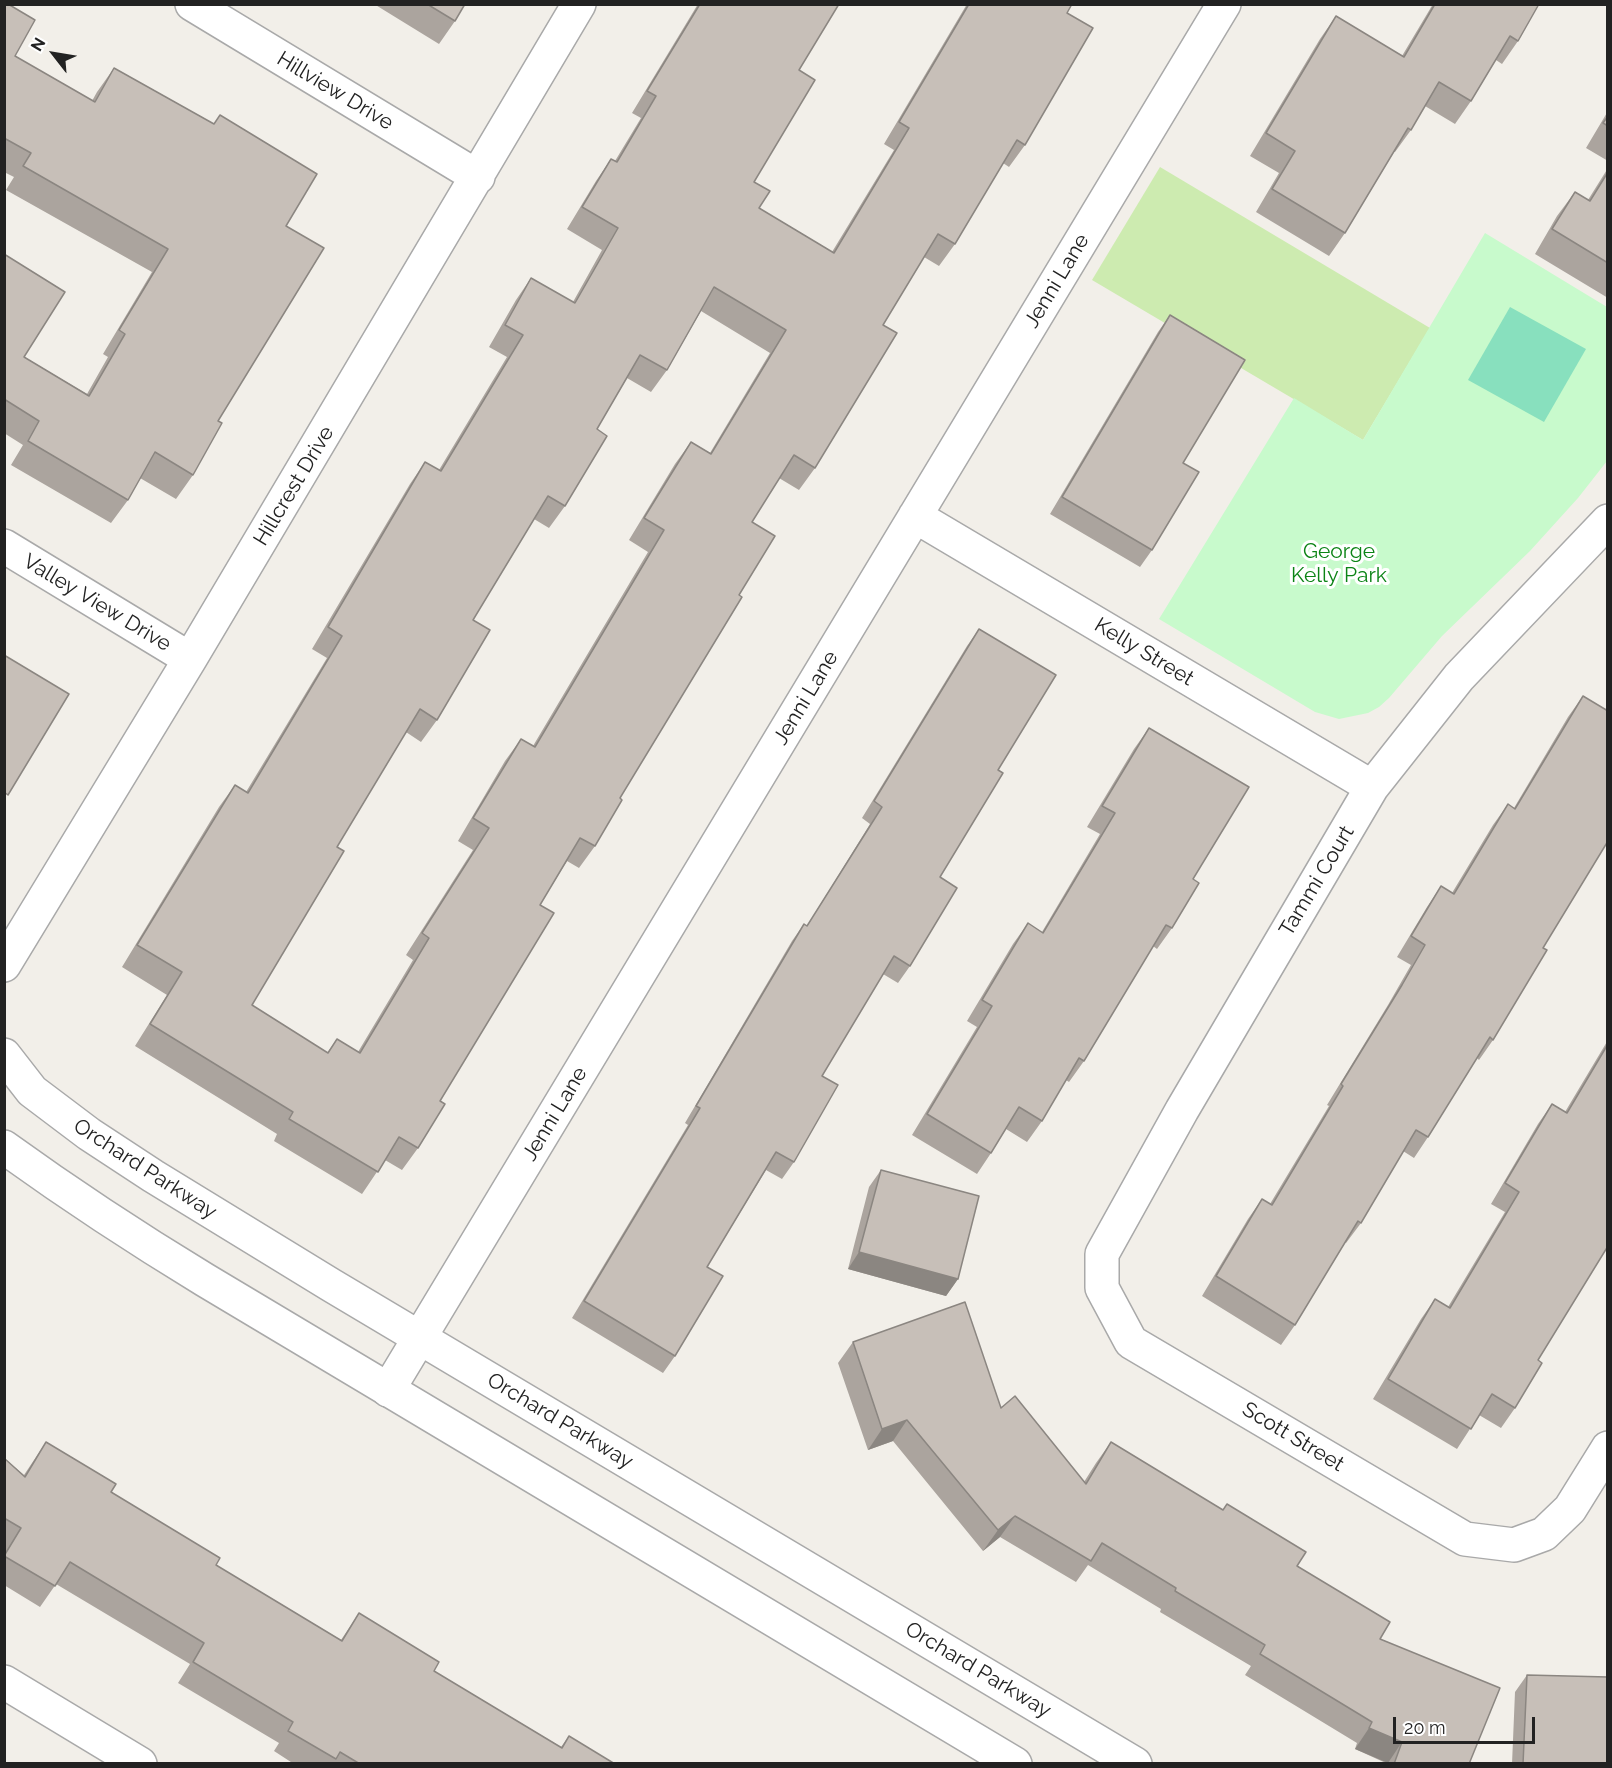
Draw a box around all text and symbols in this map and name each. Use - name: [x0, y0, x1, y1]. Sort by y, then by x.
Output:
- north arrow: [24, 24, 84, 84]
- text: N: [27, 34, 49, 55]
- street label: Hillview Drive: [272, 46, 398, 136]
- street label: Jenni Lane: [1019, 230, 1095, 332]
- street label: Hillcrest Drive: [248, 422, 340, 550]
- park label: George Kelly Park: [1291, 539, 1387, 589]
- street label: Valley View Drive: [18, 549, 176, 657]
- street label: Kelly Street: [1090, 613, 1198, 691]
- street label: Jenni Lane: [768, 647, 844, 749]
- street label: Tammi Court: [1274, 821, 1360, 941]
- street label: Jenni Lane: [517, 1063, 593, 1165]
- street label: Orchard Parkway: [69, 1113, 221, 1225]
- street label: Orchard Parkway: [483, 1368, 637, 1474]
- street label: Scott Street: [1238, 1397, 1348, 1477]
- street label: Orchard Parkway: [901, 1617, 1055, 1723]
- scale bar: [1396, 1705, 1538, 1743]
- text: 20 m: [1404, 1717, 1446, 1738]

